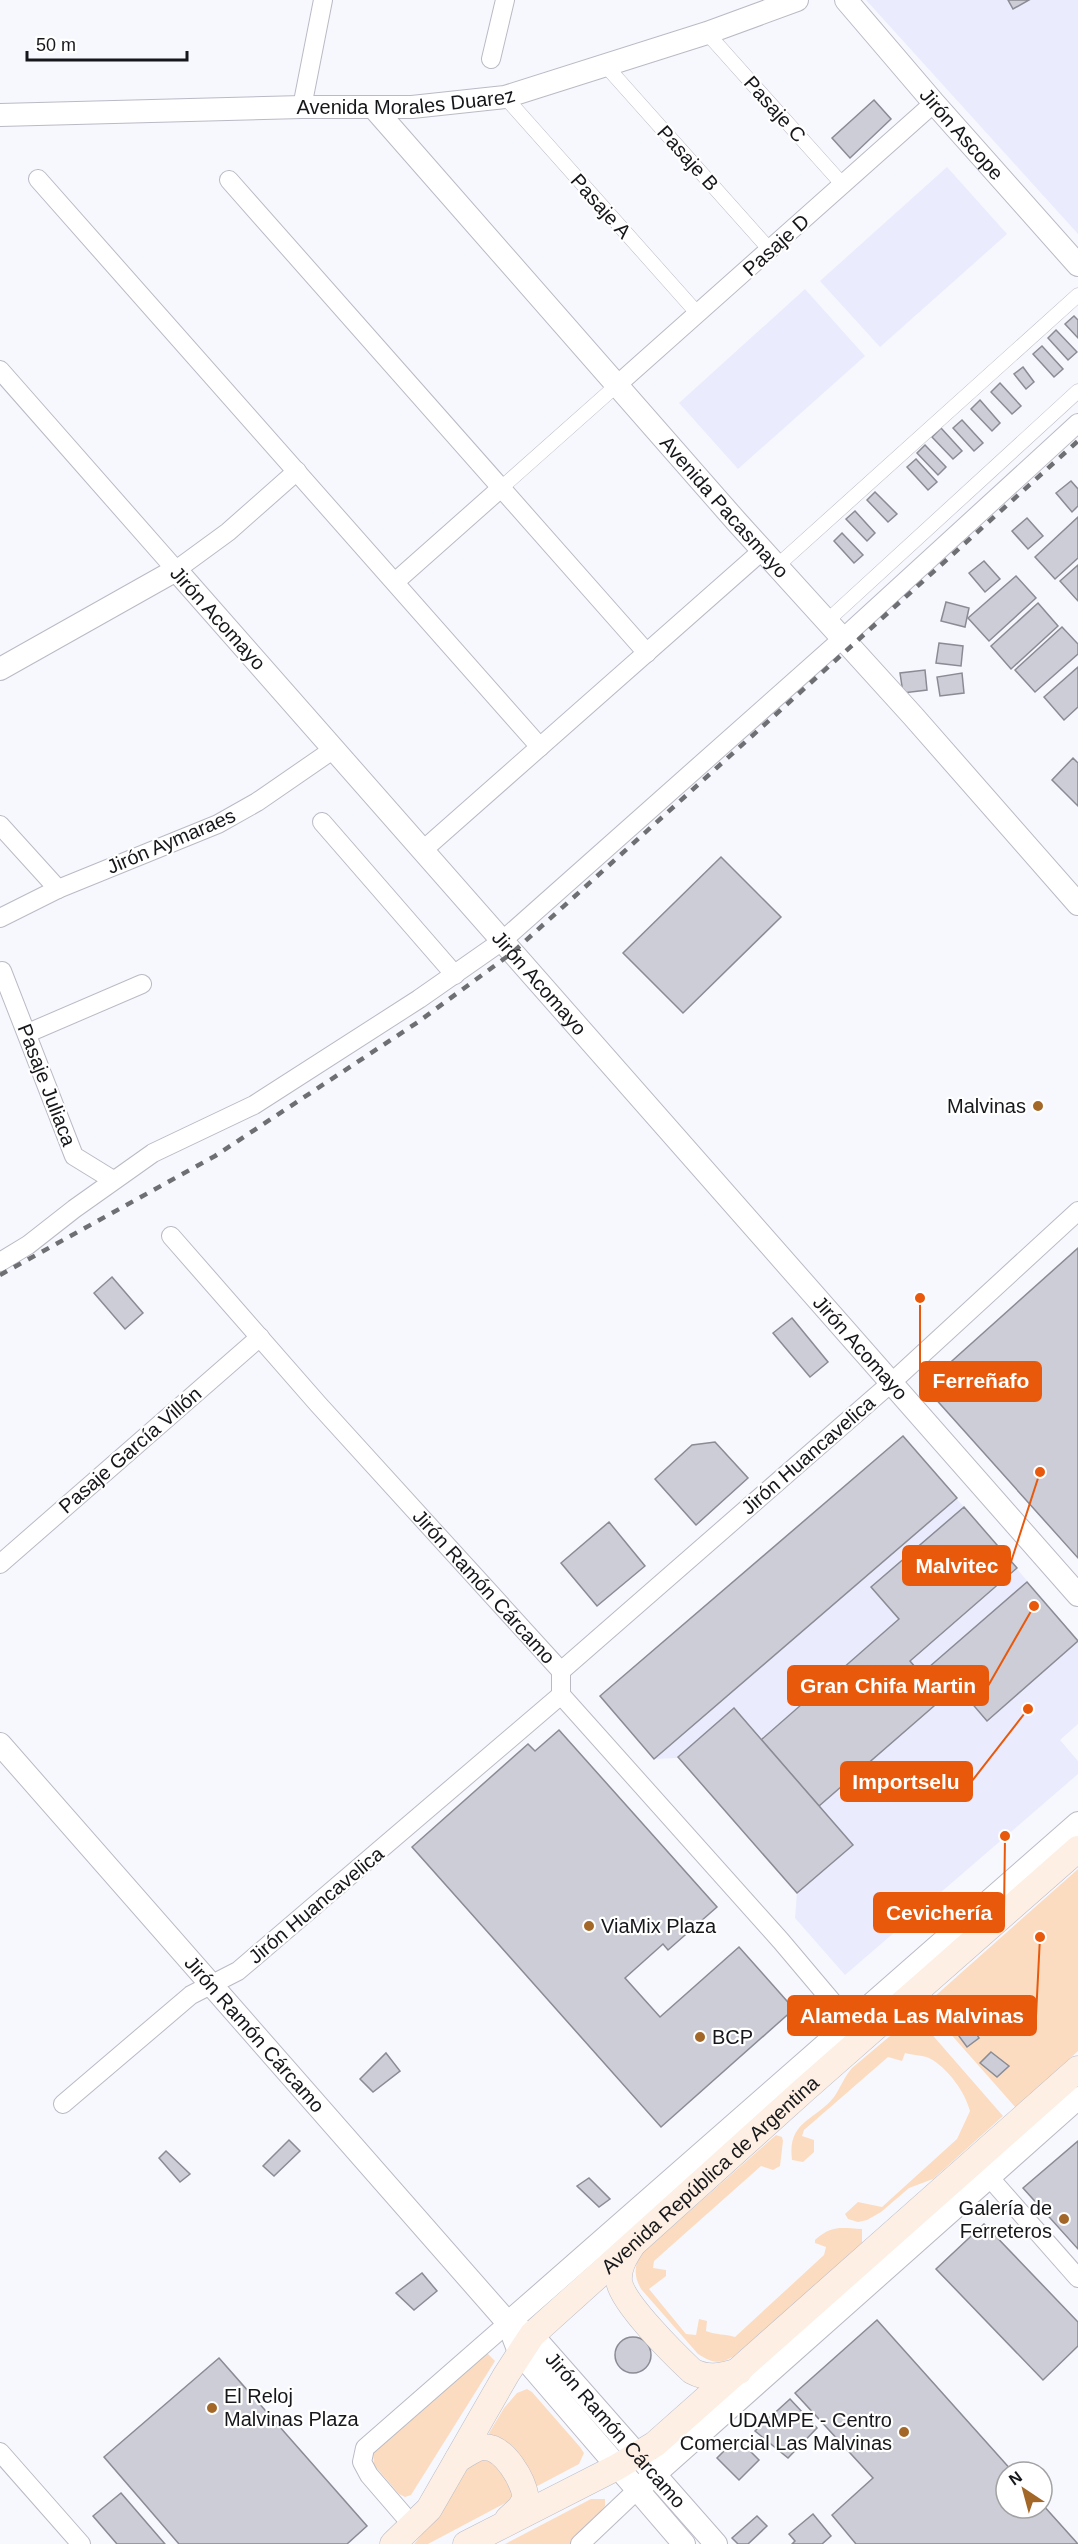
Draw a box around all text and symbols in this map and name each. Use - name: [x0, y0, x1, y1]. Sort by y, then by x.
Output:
- scale bar: [27, 24, 188, 62]
- text: 50 m: [36, 35, 76, 55]
- street label: Pasaje C: [740, 71, 810, 147]
- street label: Avenida Morales Duarez: [297, 84, 518, 118]
- street label: Jirón Ascope: [915, 84, 1008, 184]
- street label: Pasaje B: [653, 121, 723, 195]
- street label: Pasaje A: [566, 169, 636, 243]
- street label: Pasaje D: [738, 210, 814, 280]
- street label: Avenida Pacasmayo: [656, 432, 793, 582]
- street label: Jirón Acomayo: [166, 562, 270, 674]
- street label: Jirón Aymaraes: [103, 804, 239, 878]
- street label: Jirón Acomayo: [488, 926, 591, 1039]
- street label: Pasaje Juliaca: [14, 1021, 81, 1150]
- place label: Malvinas: [947, 1095, 1026, 1117]
- marker: Malvinas: [1031, 1099, 1045, 1113]
- street label: Jirón Acomayo: [809, 1291, 912, 1404]
- callout: Ferreñafo: [920, 1362, 1041, 1401]
- text: Ferreñafo: [933, 1369, 1029, 1392]
- street label: Pasaje García Villón: [55, 1382, 205, 1518]
- street label: Jirón Huancavelica: [737, 1391, 880, 1519]
- street label: Jirón Ramón Cárcamo: [409, 1505, 560, 1668]
- callout: Malvitec: [903, 1546, 1010, 1585]
- text: Malvitec: [916, 1554, 999, 1577]
- callout: Gran Chifa Martin: [788, 1666, 988, 1705]
- text: Gran Chifa Martin: [800, 1674, 976, 1697]
- callout: Importselu: [841, 1762, 972, 1801]
- text: Importselu: [852, 1770, 960, 1793]
- street label: Jirón Huancavelica: [244, 1842, 388, 1968]
- callout: Cevichería: [874, 1893, 1004, 1932]
- text: Cevichería: [886, 1901, 992, 1924]
- place label: ViaMix Plaza: [601, 1915, 717, 1937]
- marker: ViaMix Plaza: [582, 1919, 596, 1933]
- street label: Jirón Ramón Cárcamo: [180, 1952, 329, 2117]
- callout: Alameda Las Malvinas: [788, 1996, 1036, 2035]
- text: Alameda Las Malvinas: [800, 2004, 1024, 2027]
- place label: BCP: [712, 2026, 753, 2048]
- marker: BCP: [693, 2030, 707, 2044]
- street label: Avenida República de Argentina: [597, 2071, 824, 2278]
- place label: Galería de Ferreteros: [959, 2197, 1052, 2242]
- marker: Galería de Ferreteros: [1057, 2212, 1071, 2226]
- street label: Jirón Ramón Cárcamo: [541, 2348, 690, 2512]
- place label: El Reloj Malvinas Plaza: [224, 2385, 359, 2430]
- marker: El Reloj Malvinas Plaza: [205, 2401, 219, 2415]
- place label: UDAMPE - Centro Comercial Las Malvinas: [680, 2409, 892, 2454]
- marker: UDAMPE - Centro Comercial Las Malvinas: [897, 2425, 911, 2439]
- north arrow: [994, 2460, 1054, 2520]
- text: N: [1006, 2468, 1025, 2489]

